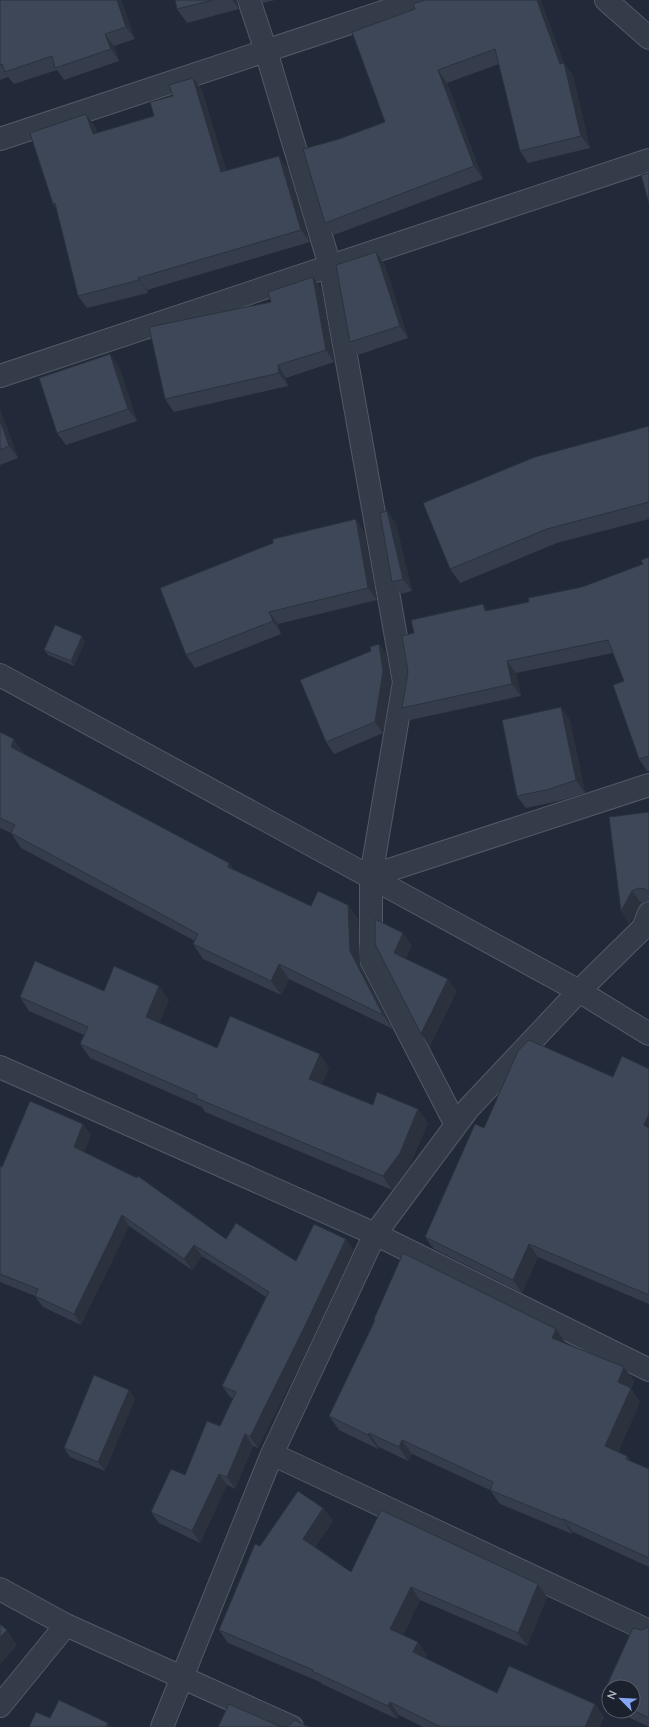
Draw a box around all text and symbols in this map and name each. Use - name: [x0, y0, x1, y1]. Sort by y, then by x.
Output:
- north arrow: [601, 1679, 641, 1719]
- text: N: [604, 1688, 620, 1702]

